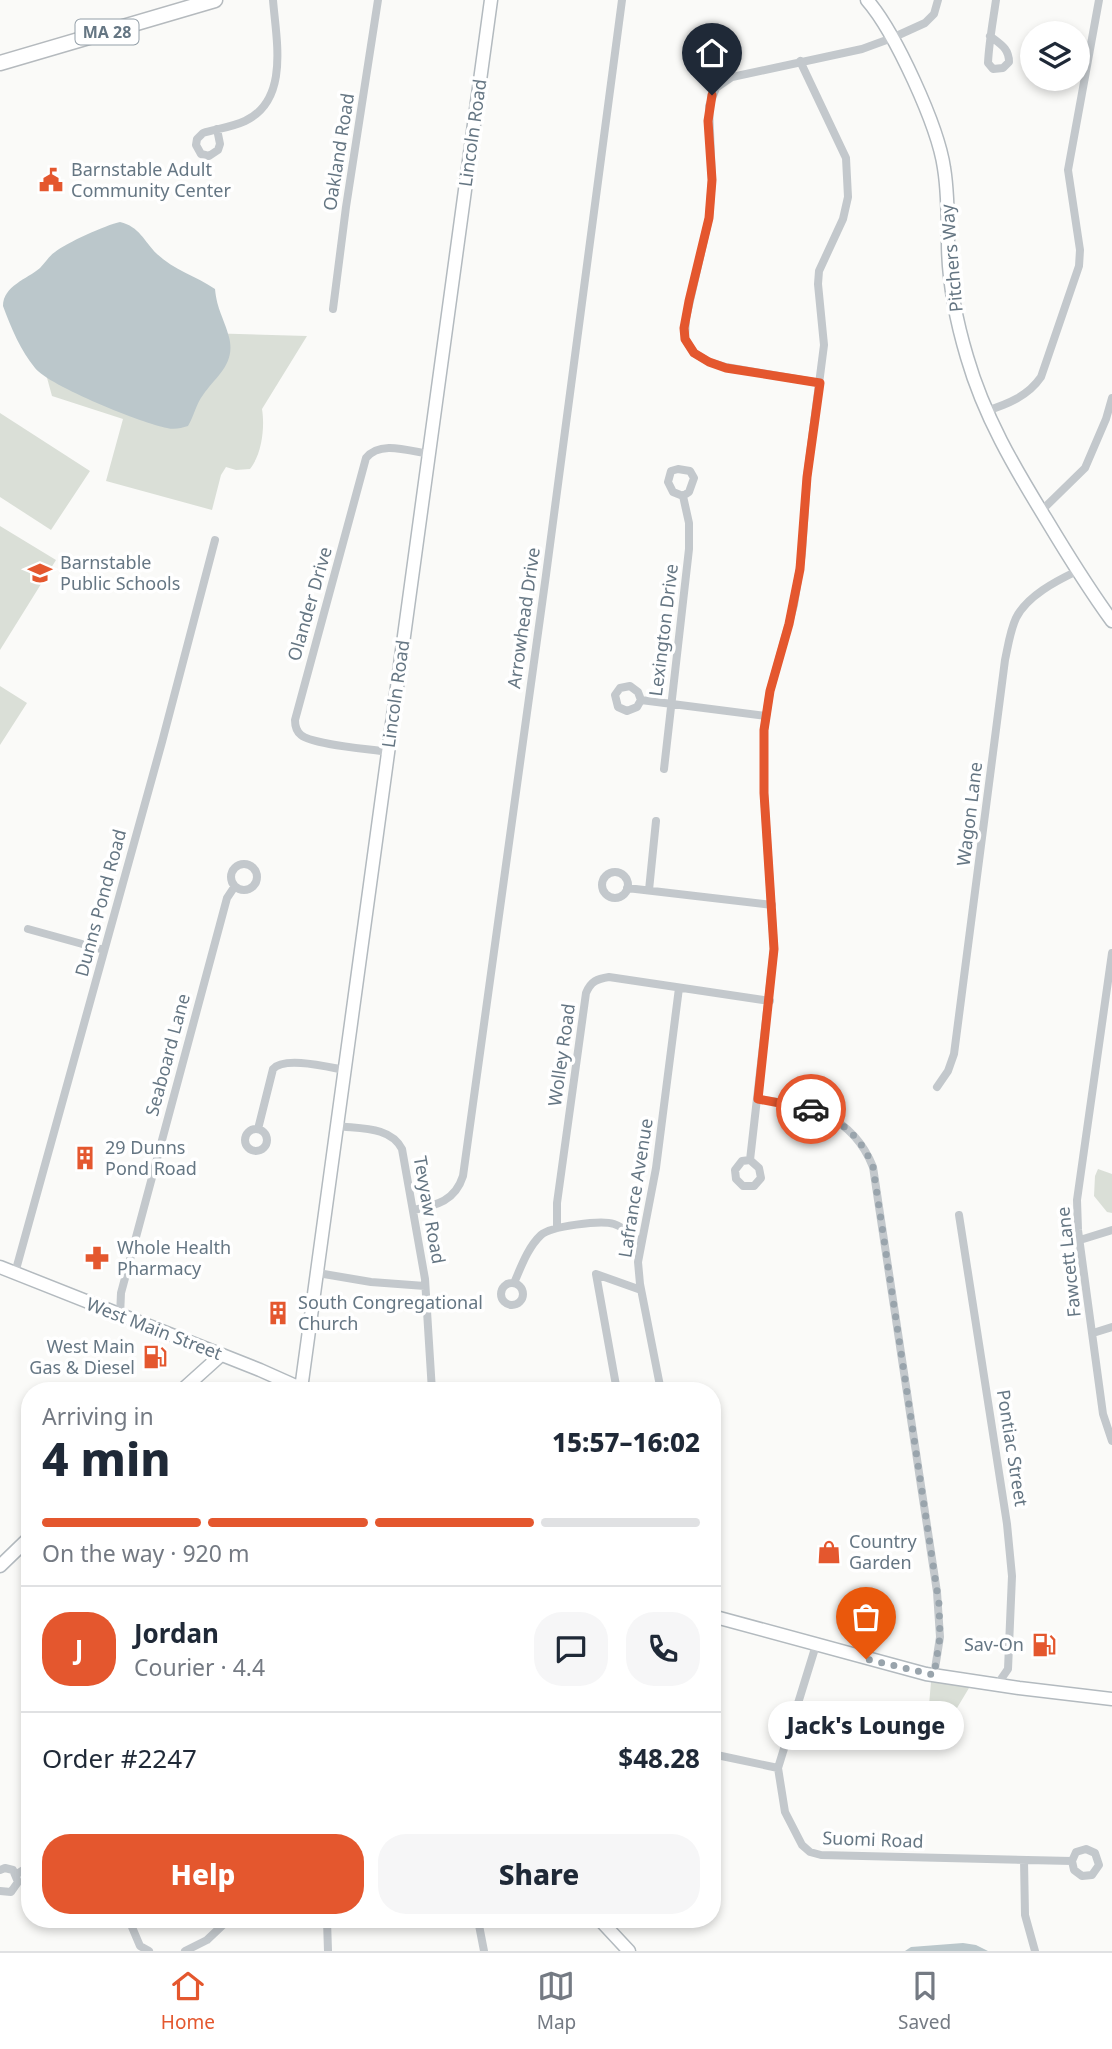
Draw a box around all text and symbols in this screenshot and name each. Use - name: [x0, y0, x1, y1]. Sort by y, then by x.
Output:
- road number: MA 28: [76, 20, 138, 44]
- map controls: [1020, 21, 1090, 91]
- button: layers: [1020, 21, 1090, 91]
- pin: [682, 23, 742, 95]
- icon: home: [693, 34, 731, 72]
- street label: Lincoln Road: [453, 77, 491, 188]
- street label: Oakland Road: [317, 91, 359, 212]
- place label: Barnstable Adult Community Center: [71, 157, 231, 202]
- public building icon: Barnstable Adult Community Center: [37, 166, 65, 194]
- street label: Pitchers Way: [934, 202, 968, 313]
- street label: Olander Drive: [281, 544, 337, 664]
- street label: Arrowhead Drive: [501, 546, 545, 690]
- place label: Barnstable Public Schools: [60, 550, 180, 595]
- school or university icon: Barnstable Public Schools: [26, 559, 54, 587]
- street label: Lexington Drive: [643, 562, 683, 697]
- street label: Lincoln Road: [376, 638, 414, 749]
- street label: Wagon Lane: [951, 760, 987, 867]
- street label: Dunns Pond Road: [69, 826, 131, 979]
- street label: Seaboard Lane: [139, 991, 195, 1119]
- street label: Wolley Road: [542, 1002, 580, 1108]
- courier: [776, 1074, 846, 1144]
- icon: car: [792, 1090, 830, 1128]
- street label: Lafrance Avenue: [612, 1116, 658, 1259]
- place label: 29 Dunns Pond Road: [105, 1135, 197, 1180]
- building icon: 29 Dunns Pond Road: [71, 1144, 99, 1172]
- street label: Tevyaw Road: [409, 1154, 451, 1266]
- street label: Fawcett Lane: [1050, 1206, 1086, 1318]
- place label: Whole Health Pharmacy: [117, 1235, 231, 1280]
- pharmacy icon: Whole Health Pharmacy: [83, 1244, 111, 1272]
- place label: South Congregational Church: [298, 1290, 483, 1335]
- street label: West Main Street: [83, 1291, 226, 1365]
- building icon: South Congregational Church: [264, 1299, 292, 1327]
- place label: West Main Gas & Diesel: [29, 1334, 135, 1379]
- fuel station icon: West Main Gas & Diesel: [141, 1343, 169, 1371]
- street label: Pontiac Street: [992, 1388, 1034, 1508]
- text: Arriving in: [42, 1400, 154, 1432]
- text: 15:57–16:02: [552, 1424, 700, 1460]
- text: 4 min: [42, 1427, 171, 1489]
- place label: Country Garden: [849, 1529, 917, 1574]
- text: On the way · 920 m: [42, 1537, 249, 1569]
- shop icon: Country Garden: [815, 1538, 843, 1566]
- pin: [836, 1587, 896, 1659]
- icon: bag: [847, 1598, 885, 1636]
- button: chat: [534, 1612, 608, 1686]
- button: phone: [626, 1612, 700, 1686]
- text: Jordan: [134, 1615, 219, 1651]
- text: J: [75, 1631, 83, 1667]
- fuel station icon: Sav-On: [1030, 1631, 1058, 1659]
- place label: Sav-On: [964, 1632, 1024, 1656]
- text: Courier · 4.4: [134, 1651, 265, 1683]
- callout: Jack's Lounge: [768, 1701, 964, 1750]
- text: Jack's Lounge: [787, 1709, 945, 1741]
- text: Order #2247: [42, 1740, 197, 1776]
- text: $48.28: [618, 1740, 700, 1776]
- street label: Suomi Road: [822, 1825, 924, 1853]
- button: Help: [42, 1834, 364, 1914]
- button: Share: [378, 1834, 700, 1914]
- tab: Home: [161, 1967, 215, 2035]
- tab: Map: [537, 1967, 576, 2035]
- tab: Saved: [898, 1967, 951, 2035]

